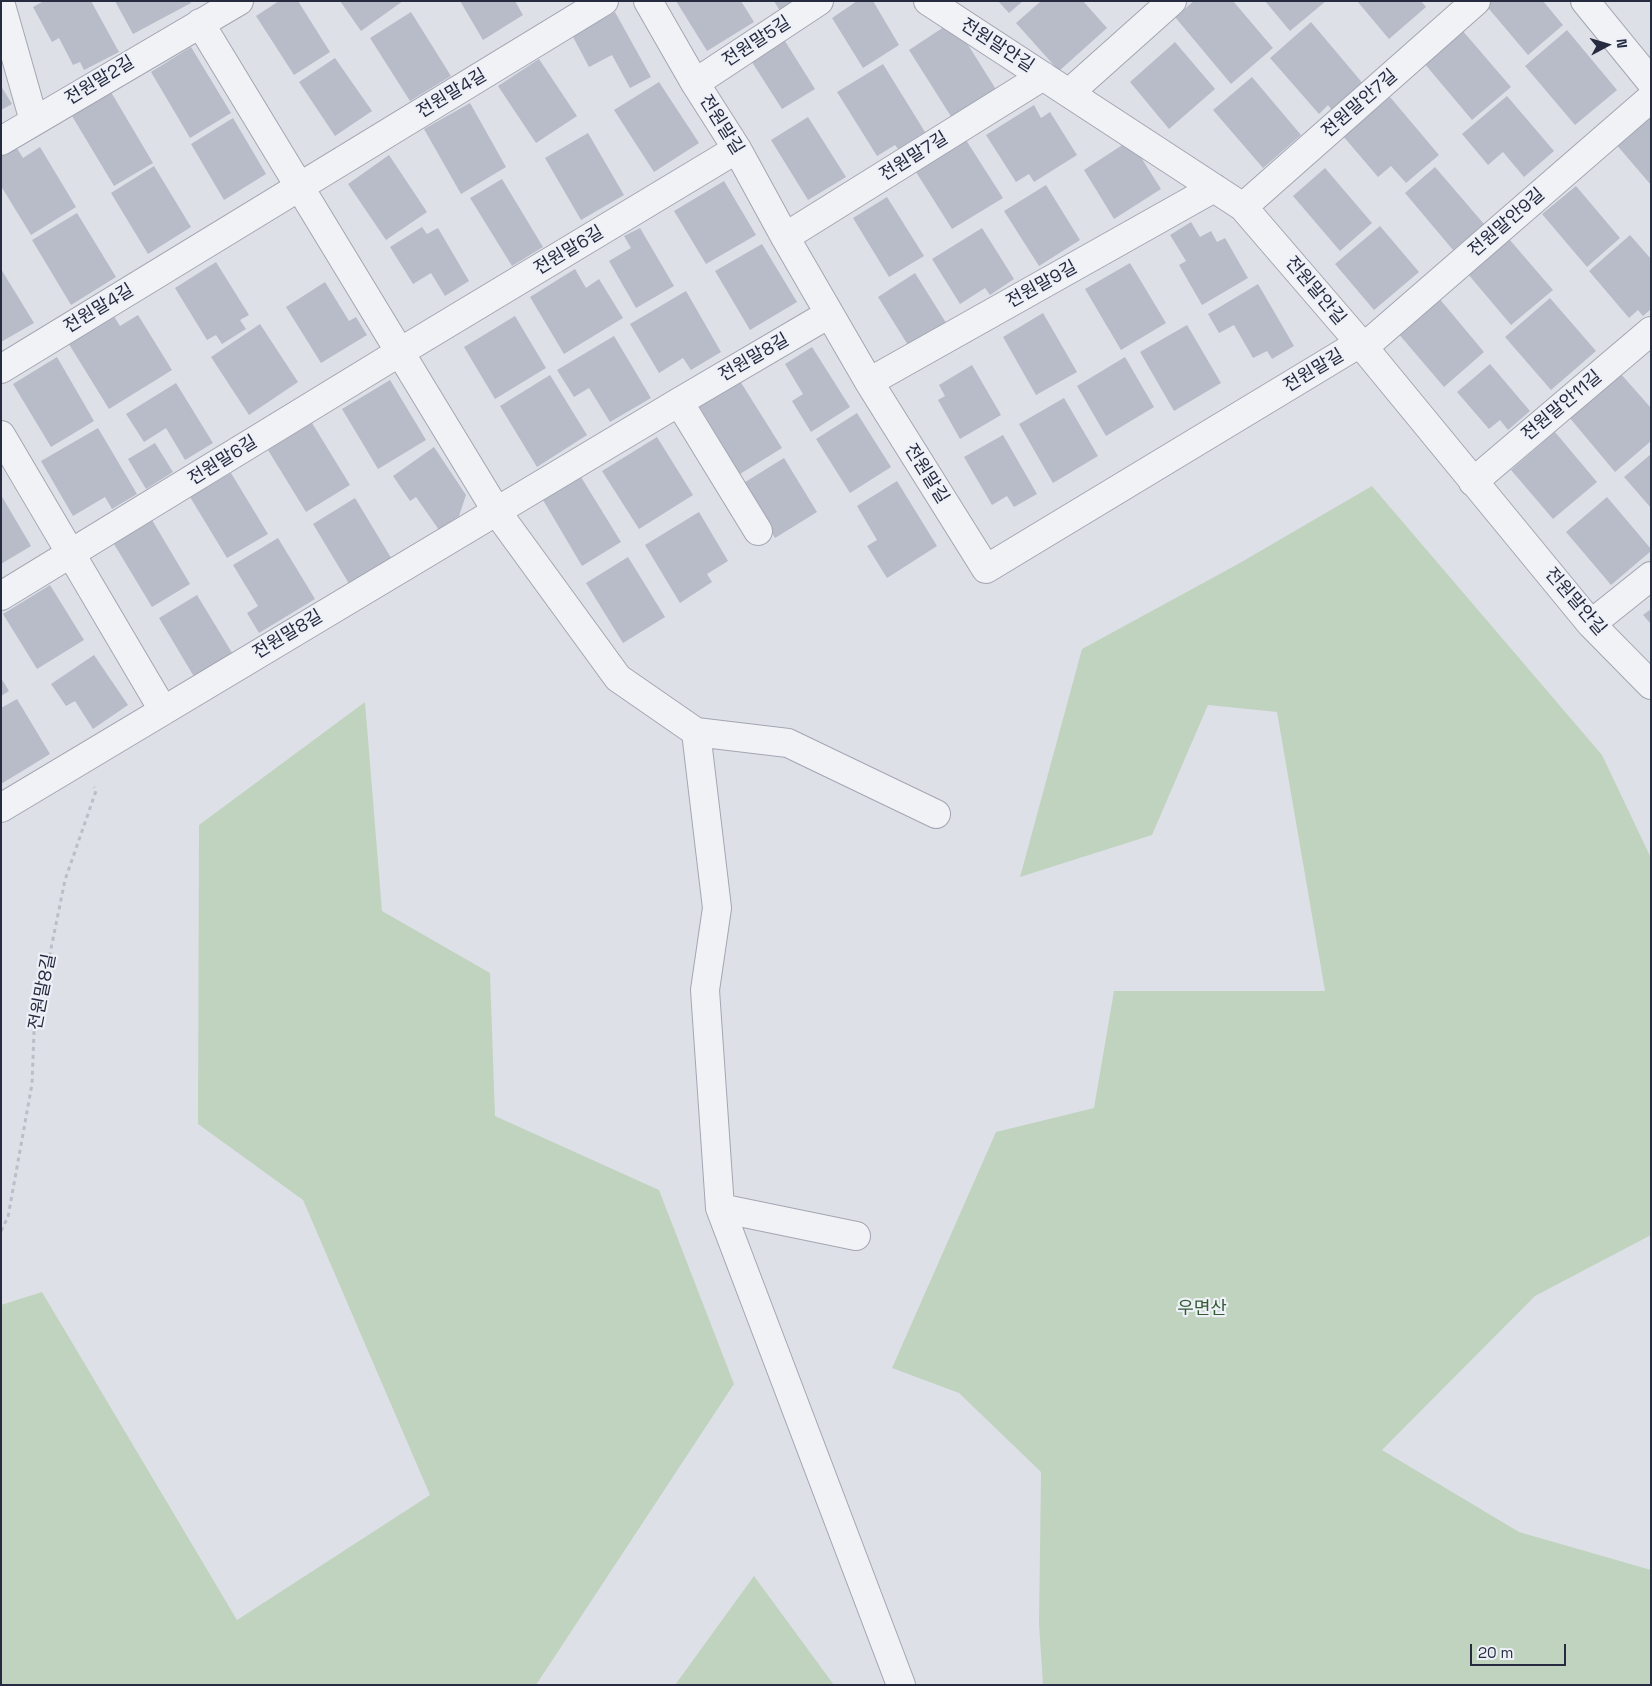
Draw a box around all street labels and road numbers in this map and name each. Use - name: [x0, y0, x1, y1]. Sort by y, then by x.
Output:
- street label: 전원말5길: [719, 12, 795, 72]
- street label: 전원말안길: [956, 14, 1038, 78]
- street label: 전원말2길: [61, 52, 139, 110]
- street label: 전원말4길: [413, 65, 491, 123]
- street label: 전원말안7길: [1318, 65, 1402, 143]
- street label: 전원말길: [694, 91, 748, 159]
- street label: 전원말7길: [876, 128, 952, 186]
- street label: 전원말안9길: [1465, 184, 1549, 262]
- street label: 전원말6길: [530, 222, 608, 280]
- street label: 전원말안길: [1280, 252, 1350, 330]
- street label: 전원말9길: [1003, 257, 1081, 313]
- street label: 전원말4길: [60, 280, 138, 338]
- street label: 전원말8길: [715, 329, 793, 387]
- street label: 전원말길: [1280, 345, 1348, 397]
- street label: 전원말안11길: [1518, 366, 1606, 446]
- street label: 전원말6길: [185, 431, 261, 491]
- street label: 전원말길: [899, 440, 953, 508]
- street label: 전원말안길: [1540, 564, 1610, 640]
- street label: 전원말8길: [249, 606, 327, 664]
- street label: 전원말8길: [25, 952, 61, 1032]

